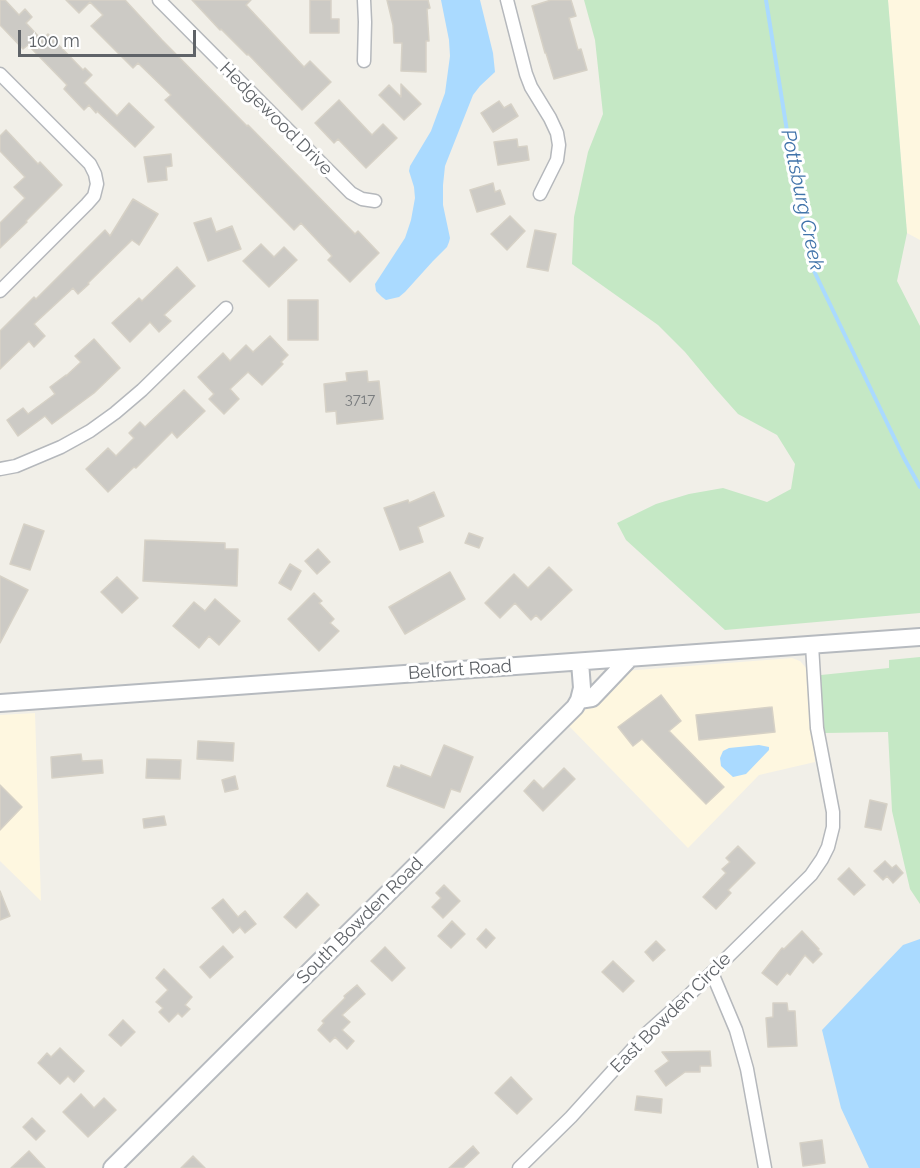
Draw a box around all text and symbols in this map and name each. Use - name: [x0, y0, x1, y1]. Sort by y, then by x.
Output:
- scale bar: [21, 18, 200, 56]
- text: 100 m: [29, 30, 80, 51]
- street label: Hedgewood Drive: [215, 58, 337, 180]
- water label: Pottsburg Creek: [775, 127, 829, 273]
- house number: 3717: [345, 390, 375, 408]
- street label: Belfort Road: [407, 656, 513, 684]
- street label: South Bowden Road: [292, 853, 428, 989]
- street label: East Bowden Circle: [606, 948, 736, 1078]

